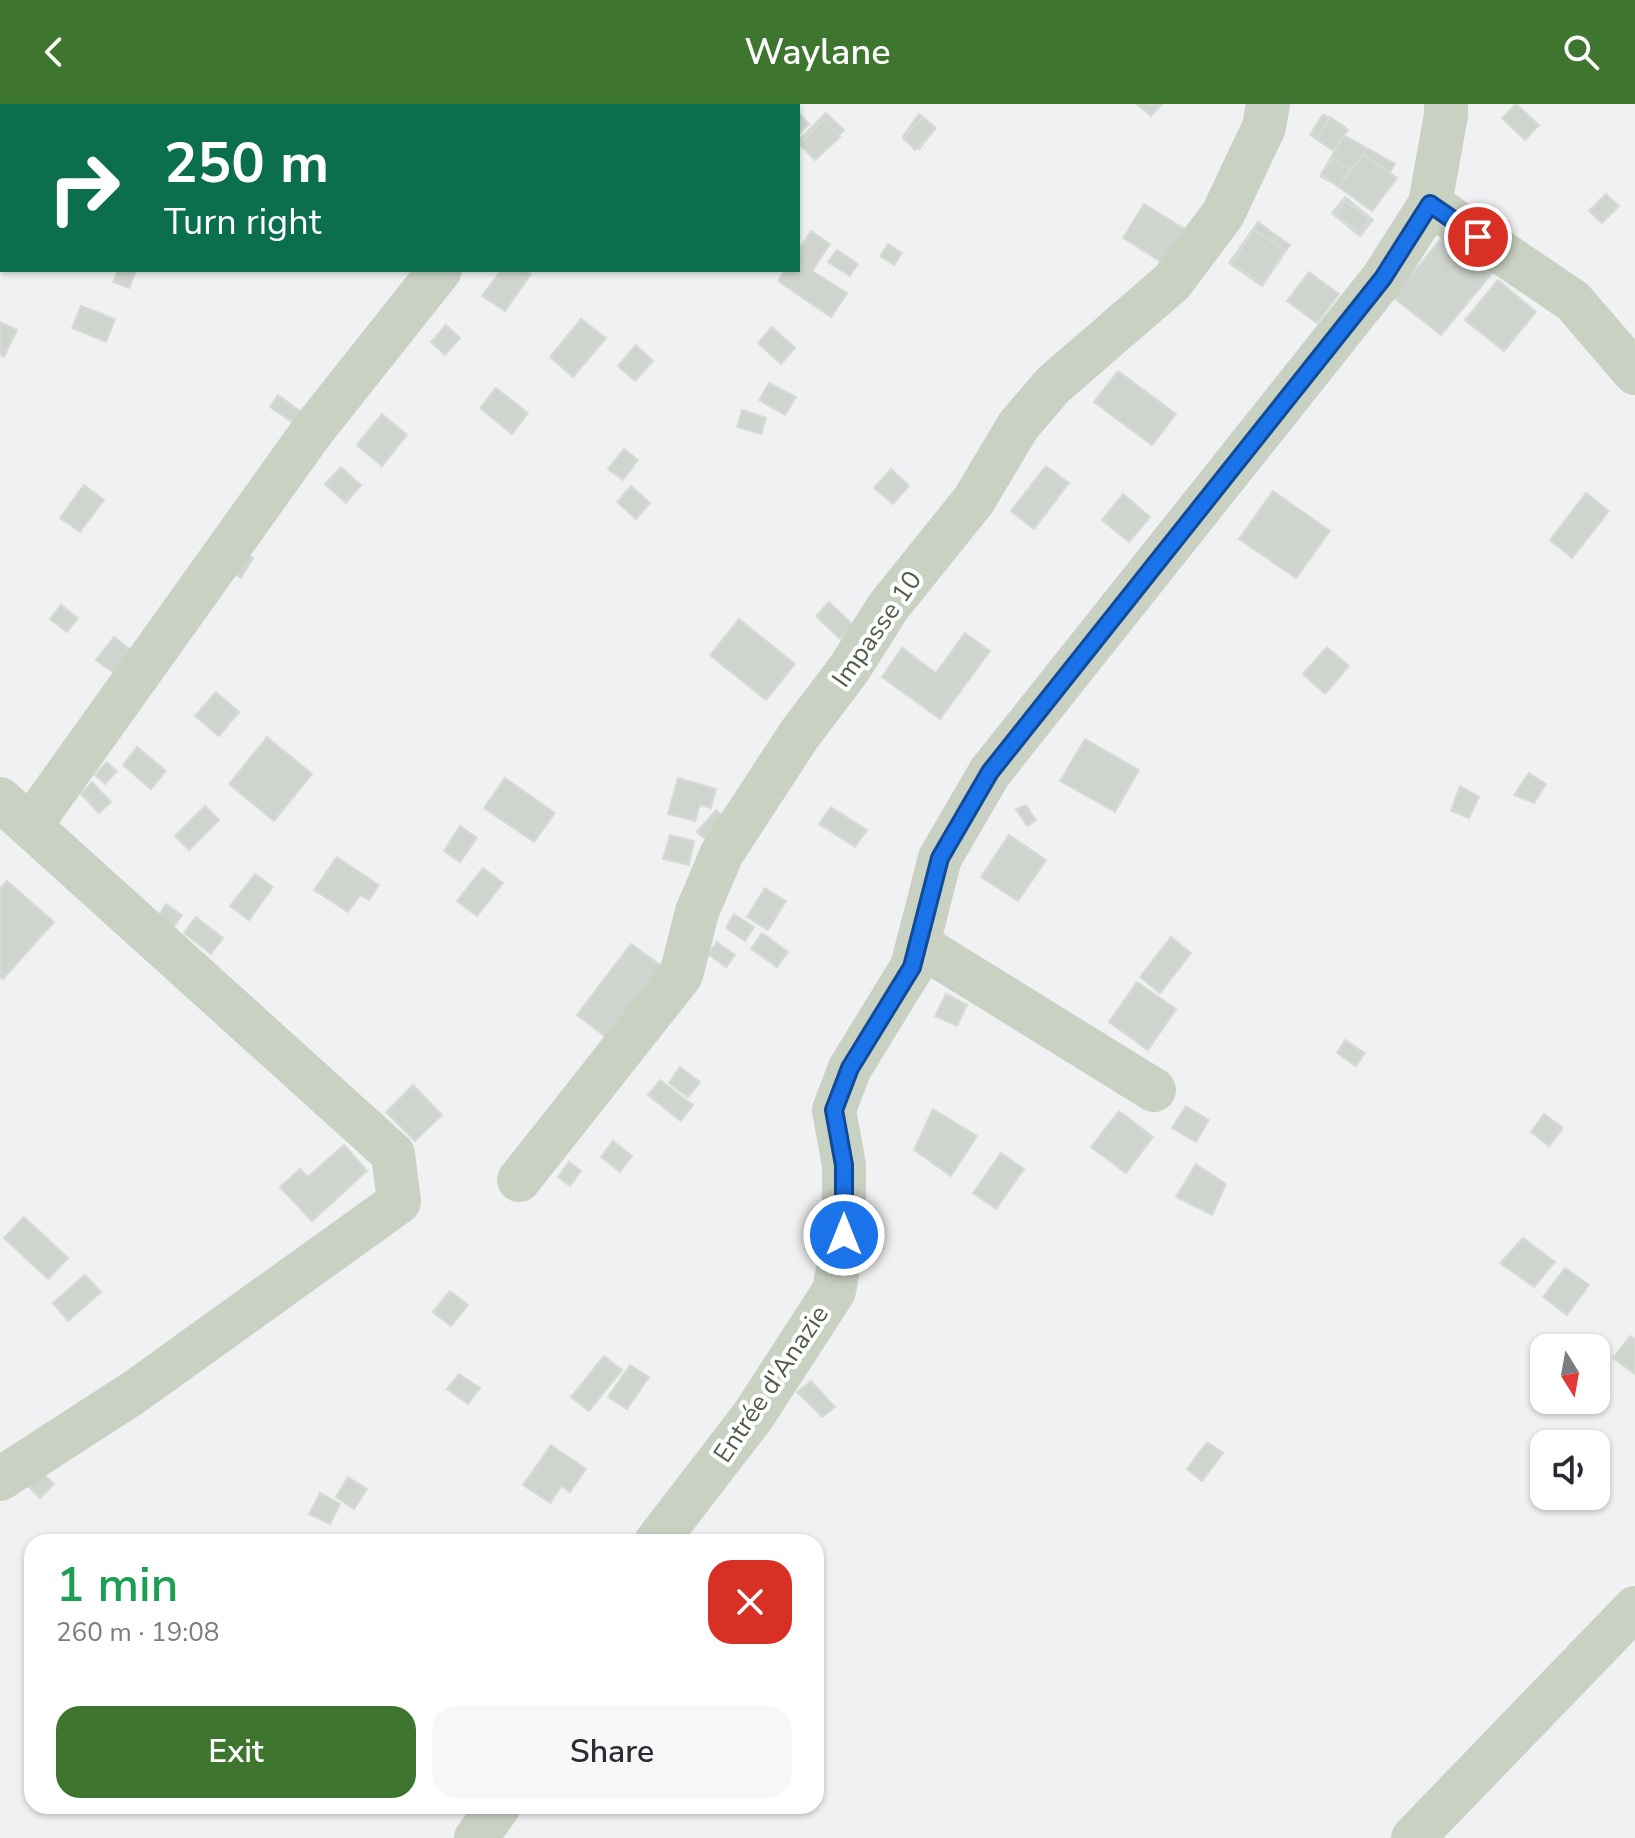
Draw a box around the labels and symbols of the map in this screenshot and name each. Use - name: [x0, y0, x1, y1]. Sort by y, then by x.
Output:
- pin: [1444, 203, 1512, 271]
- street label: Impasse 10: [824, 564, 930, 694]
- position arrow: [802, 1193, 886, 1277]
- street label: Entrée d'Anazie: [705, 1298, 837, 1470]
- north arrow: [1530, 1334, 1610, 1414]

